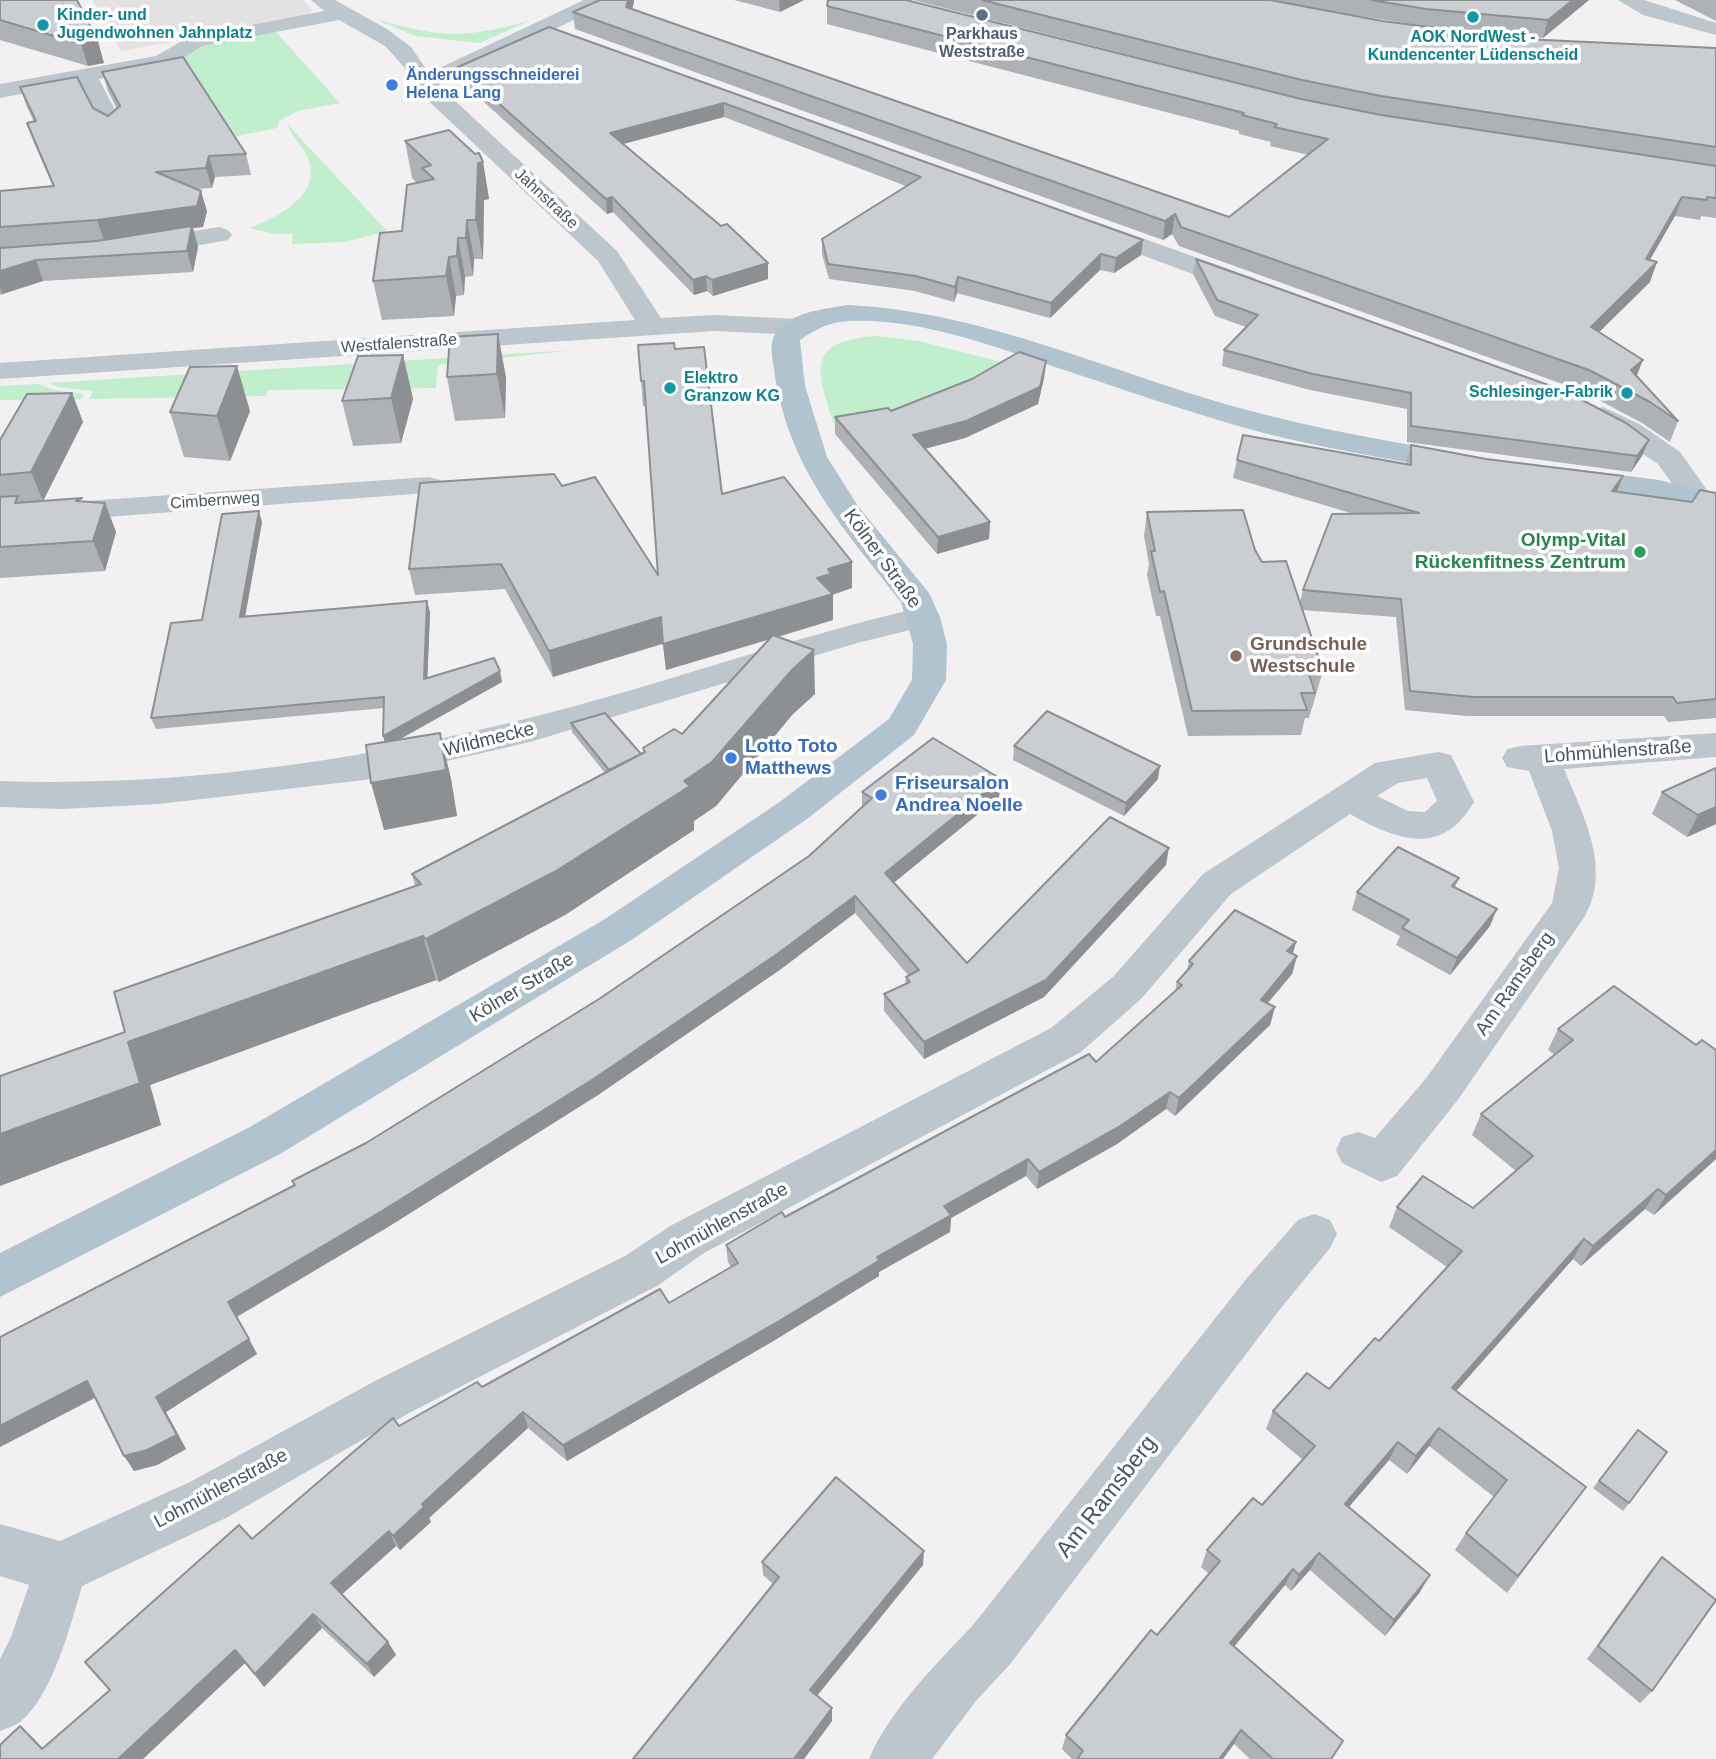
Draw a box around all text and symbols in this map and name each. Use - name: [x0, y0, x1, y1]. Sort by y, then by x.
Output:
- place label: Kinder- und Jugendwohnen Jahnplatz: [57, 6, 253, 44]
- marker: Parkhaus Weststraße: [974, 7, 990, 23]
- marker: AOK NordWest - Kundencenter Lüdenscheid: [1465, 9, 1481, 25]
- marker: Kinder- und Jugendwohnen Jahnplatz: [35, 17, 51, 33]
- place label: Parkhaus Weststraße: [939, 25, 1025, 63]
- place label: AOK NordWest - Kundencenter Lüdenscheid: [1368, 28, 1578, 66]
- place label: Änderungsschneiderei Helena Lang: [406, 66, 579, 104]
- marker: Änderungsschneiderei Helena Lang: [384, 77, 400, 93]
- street label: Jahnstraße: [510, 165, 582, 233]
- street label: Westfalenstraße: [340, 330, 458, 358]
- place label: Elektro Granzow KG: [684, 369, 780, 407]
- marker: Elektro Granzow KG: [662, 380, 678, 396]
- place label: Schlesinger-Fabrik: [1469, 383, 1613, 403]
- marker: Schlesinger-Fabrik: [1619, 385, 1635, 401]
- street label: Cimbernweg: [170, 488, 260, 514]
- street label: Kölner Straße: [838, 505, 926, 613]
- place label: Olymp-Vital Rückenfitness Zentrum: [1415, 530, 1626, 574]
- marker: Olymp-Vital Rückenfitness Zentrum: [1632, 544, 1648, 560]
- place label: Grundschule Westschule: [1250, 634, 1367, 678]
- marker: Grundschule Westschule: [1228, 648, 1244, 664]
- street label: Wildmecke: [441, 718, 537, 762]
- street label: Lohmühlenstraße: [1543, 735, 1693, 769]
- place label: Lotto Toto Matthews: [745, 736, 837, 780]
- marker: Lotto Toto Matthews: [723, 750, 739, 766]
- place label: Friseursalon Andrea Noelle: [895, 773, 1023, 817]
- marker: Friseursalon Andrea Noelle: [873, 787, 889, 803]
- street label: Am Ramsberg: [1471, 928, 1559, 1040]
- street label: Kölner Straße: [466, 948, 578, 1028]
- street label: Lohmühlenstraße: [652, 1178, 792, 1270]
- street label: Am Ramsberg: [1051, 1431, 1163, 1563]
- street label: Lohmühlenstraße: [150, 1444, 292, 1534]

